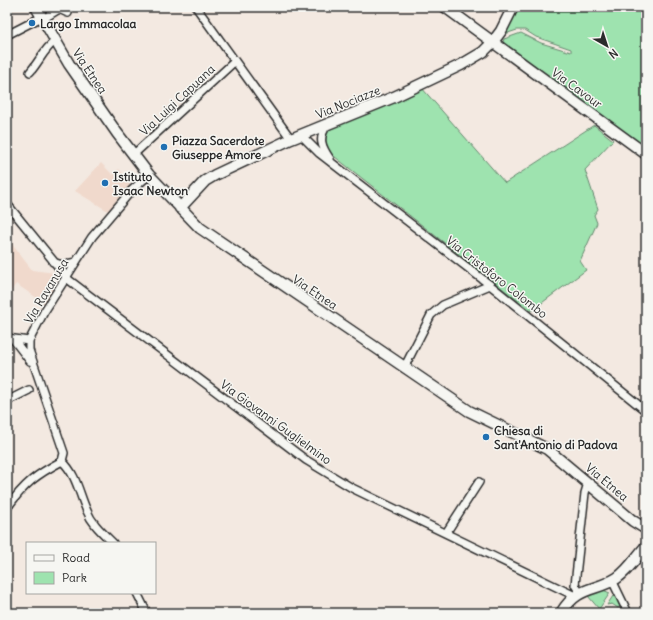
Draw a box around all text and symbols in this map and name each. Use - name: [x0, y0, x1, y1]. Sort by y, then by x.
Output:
- place label: Largo Immacolaa: [40, 16, 137, 32]
- marker: Largo Immacolaa: [27, 18, 37, 28]
- north arrow: [587, 26, 627, 66]
- street label: Via Etnea: [69, 46, 111, 97]
- text: N: [606, 46, 621, 62]
- street label: Via Luigi Capuana: [136, 61, 218, 139]
- street label: Via Cavour: [549, 65, 605, 111]
- street label: Via Nociazze: [314, 82, 382, 122]
- place label: Piazza Sacerdote Giuseppe Amore: [172, 133, 265, 163]
- marker: Piazza Sacerdote Giuseppe Amore: [159, 142, 169, 152]
- place label: Istituto Isaac Newton: [113, 169, 188, 198]
- marker: Istituto Isaac Newton: [100, 178, 110, 188]
- street label: Via Cristoforo Colombo: [443, 233, 551, 321]
- street label: Via Ravanusa: [21, 256, 71, 326]
- street label: Via Etnea: [290, 271, 341, 313]
- street label: Via Giovanni Guglielmino: [217, 377, 335, 468]
- place label: Chiesa di Sant'Antonio di Padova: [494, 423, 618, 452]
- marker: Chiesa di Sant'Antonio di Padova: [481, 432, 491, 442]
- street label: Via Etnea: [583, 460, 632, 504]
- legend: [26, 542, 156, 594]
- text: Road: [62, 550, 90, 565]
- text: Park: [62, 570, 87, 585]

